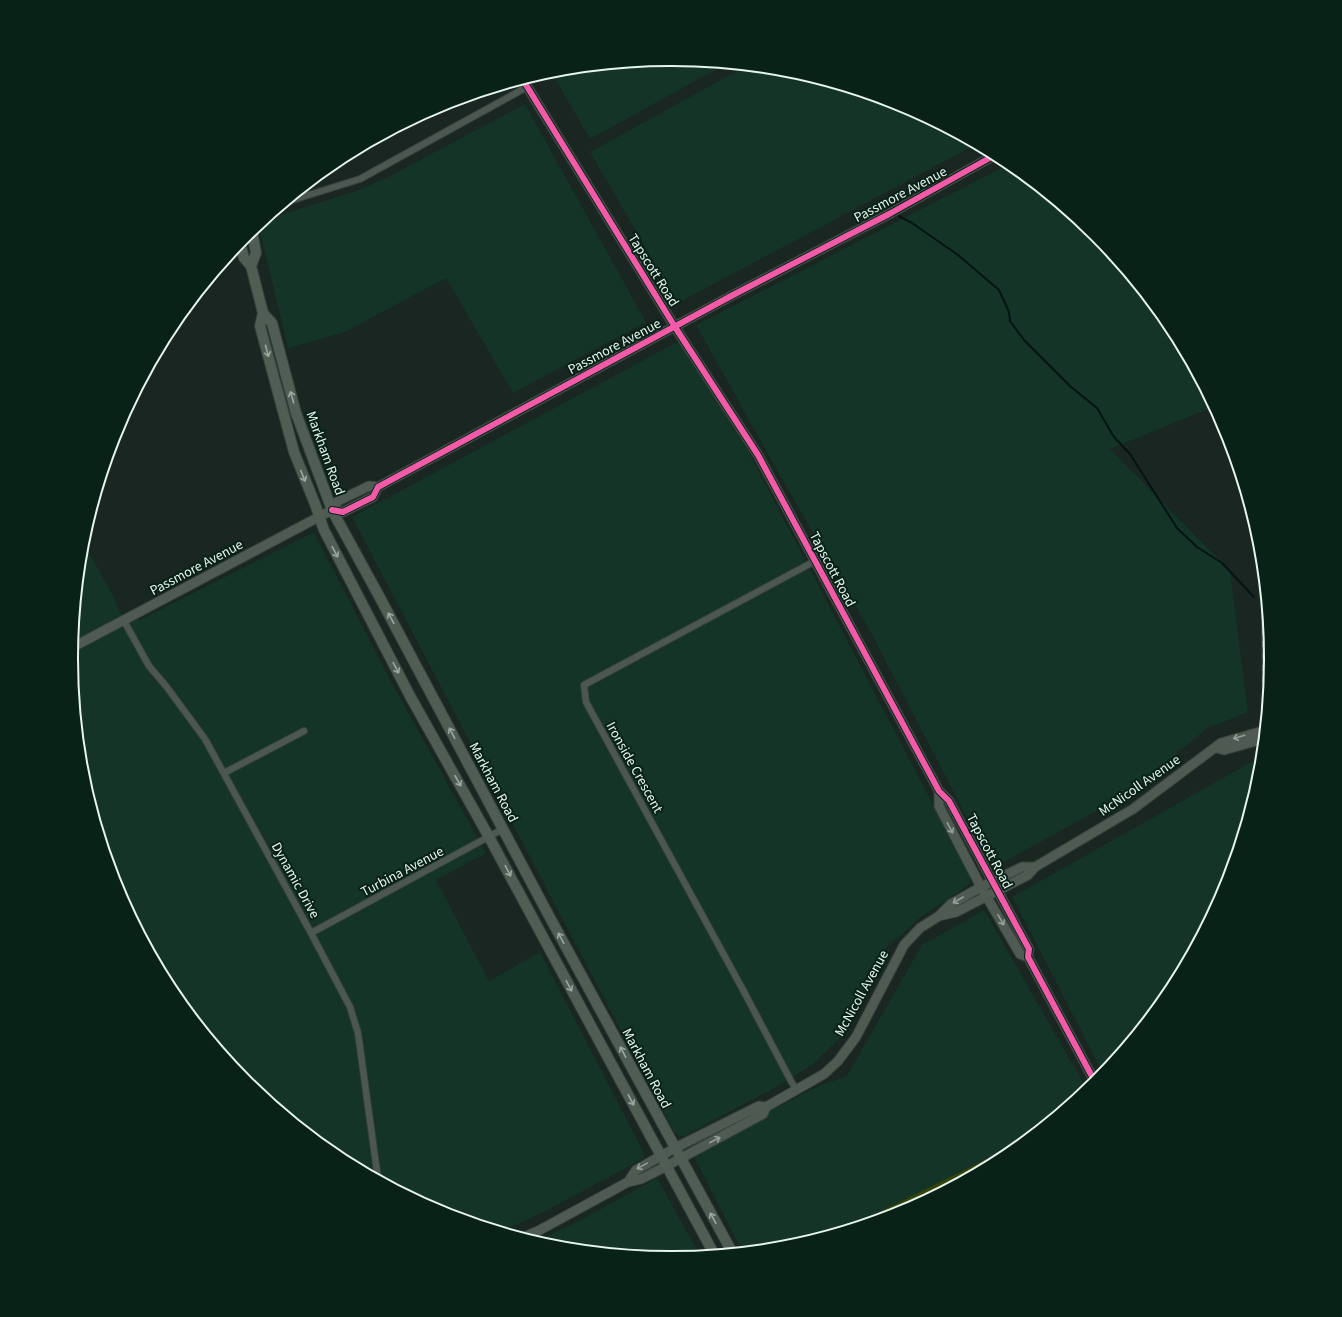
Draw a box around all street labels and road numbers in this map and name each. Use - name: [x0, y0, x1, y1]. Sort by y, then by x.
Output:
- street label: Passmore Avenue: [850, 162, 951, 228]
- street label: Tapscott Road: [623, 230, 684, 311]
- street label: Passmore Avenue: [564, 314, 665, 380]
- street label: Markham Road: [301, 409, 350, 498]
- street label: Tapscott Road: [804, 528, 860, 611]
- street label: Passmore Avenue: [146, 535, 247, 601]
- street label: Ironside Crescent: [601, 718, 668, 817]
- street label: Markham Road: [464, 739, 523, 826]
- street label: McNicoll Avenue: [1095, 750, 1185, 821]
- street label: Tapscott Road: [961, 810, 1017, 893]
- street label: Dynamic Drive: [266, 839, 324, 922]
- street label: Turbina Avenue: [358, 842, 447, 902]
- street label: McNicoll Avenue: [830, 947, 894, 1040]
- street label: Markham Road: [617, 1025, 676, 1112]

